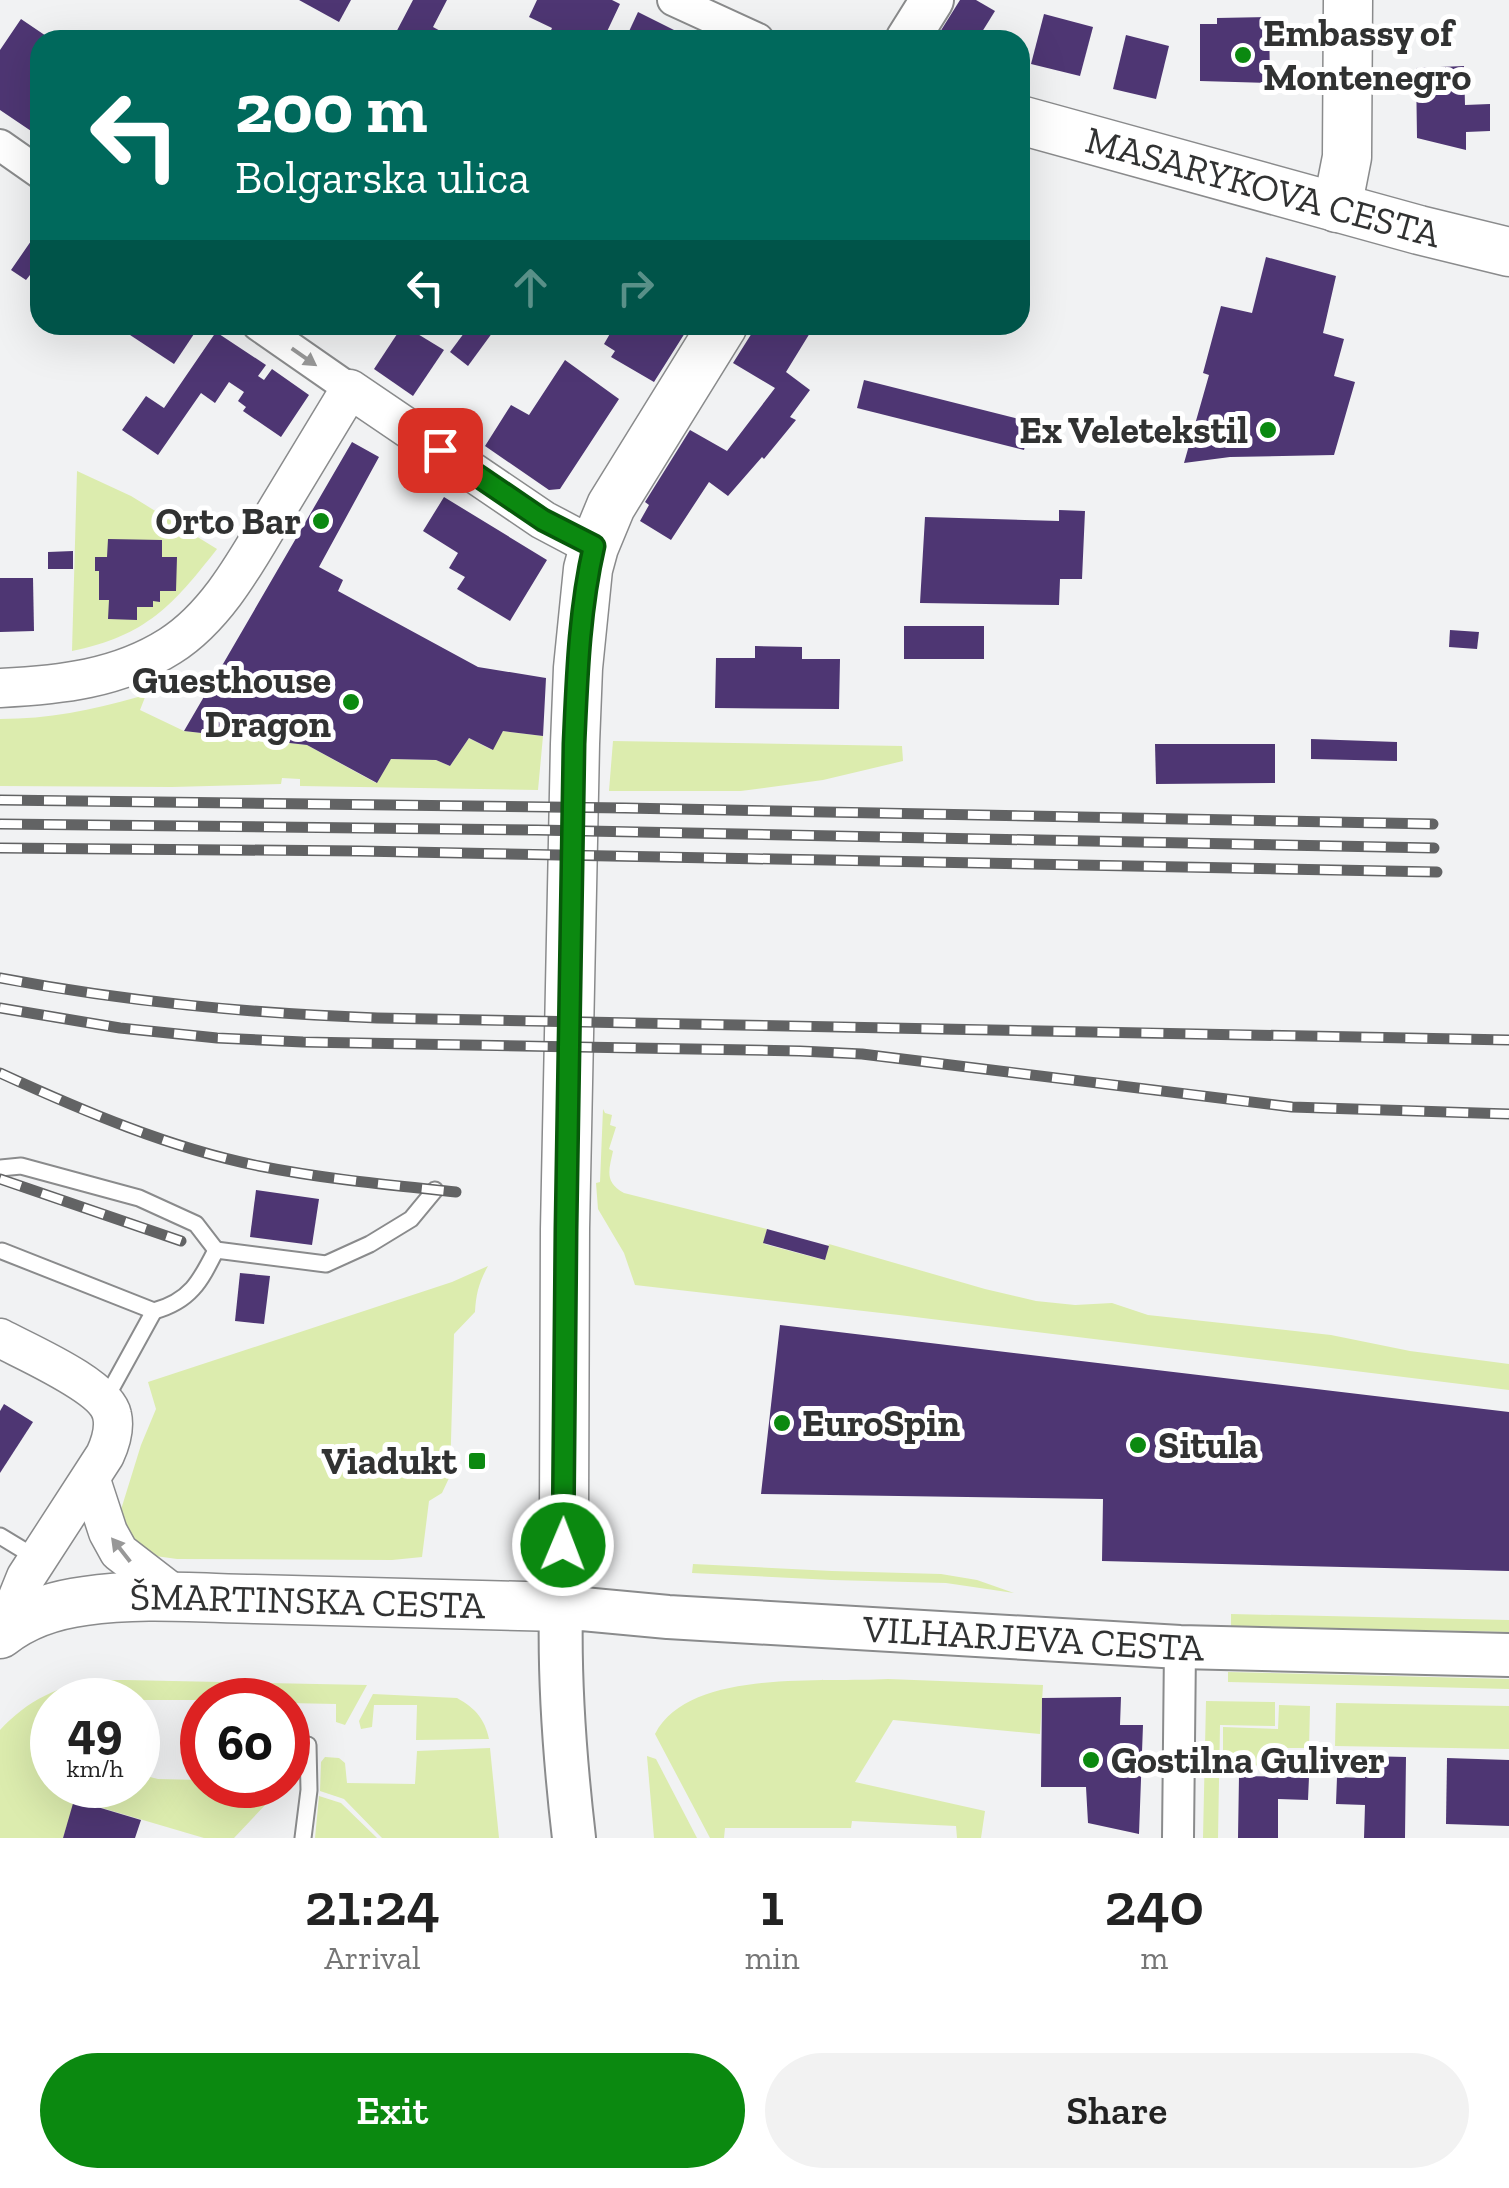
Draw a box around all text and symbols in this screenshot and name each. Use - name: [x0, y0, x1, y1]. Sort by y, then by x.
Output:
- place label: Embassy of Montenegro: [1263, 10, 1472, 100]
- marker: Embassy of Montenegro: [1232, 44, 1254, 66]
- text: 200 m: [235, 66, 428, 150]
- icon: left: [70, 70, 200, 200]
- street label: MASARYKOVA CESTA: [1081, 116, 1445, 257]
- text: Bolgarska ulica: [235, 151, 530, 205]
- icon: left: [398, 260, 453, 315]
- icon: ahead: [503, 260, 558, 315]
- icon: right: [608, 260, 663, 315]
- one-way arrow: [290, 347, 317, 366]
- place label: Ex Veletekstil: [1019, 407, 1248, 453]
- pin: [398, 408, 483, 493]
- marker: Ex Veletekstil: [1257, 419, 1279, 441]
- icon: arrive: [413, 423, 468, 478]
- place label: Orto Bar: [155, 498, 301, 544]
- marker: Orto Bar: [310, 510, 332, 532]
- place label: Guesthouse Dragon: [132, 657, 331, 747]
- marker: Guesthouse Dragon: [340, 691, 362, 713]
- place label: EuroSpin: [802, 1400, 960, 1446]
- marker: EuroSpin: [771, 1412, 793, 1434]
- place label: Situla: [1158, 1422, 1258, 1468]
- marker: Situla: [1127, 1434, 1149, 1456]
- place label: Viadukt: [321, 1438, 458, 1484]
- marker: Viadukt: [466, 1450, 488, 1472]
- position arrow: [511, 1493, 615, 1597]
- one-way arrow: [111, 1537, 132, 1562]
- street label: ŠMARTINSKA CESTA: [129, 1573, 486, 1628]
- street label: VILHARJEVA CESTA: [861, 1605, 1205, 1671]
- speed limit sign: 60: [180, 1678, 310, 1808]
- text: 49: [67, 1701, 123, 1761]
- place label: Gostilna Guliver: [1111, 1737, 1385, 1783]
- marker: Gostilna Guliver: [1080, 1749, 1102, 1771]
- text: km/h: [66, 1753, 124, 1783]
- text: 21:24: [305, 1868, 440, 1940]
- text: 1: [760, 1868, 784, 1940]
- text: 240: [1104, 1868, 1204, 1940]
- text: Arrival: [324, 1939, 421, 1977]
- text: min: [745, 1939, 800, 1977]
- text: m: [1140, 1939, 1168, 1977]
- button: Exit: [40, 2053, 745, 2168]
- button: Share: [765, 2053, 1469, 2168]

